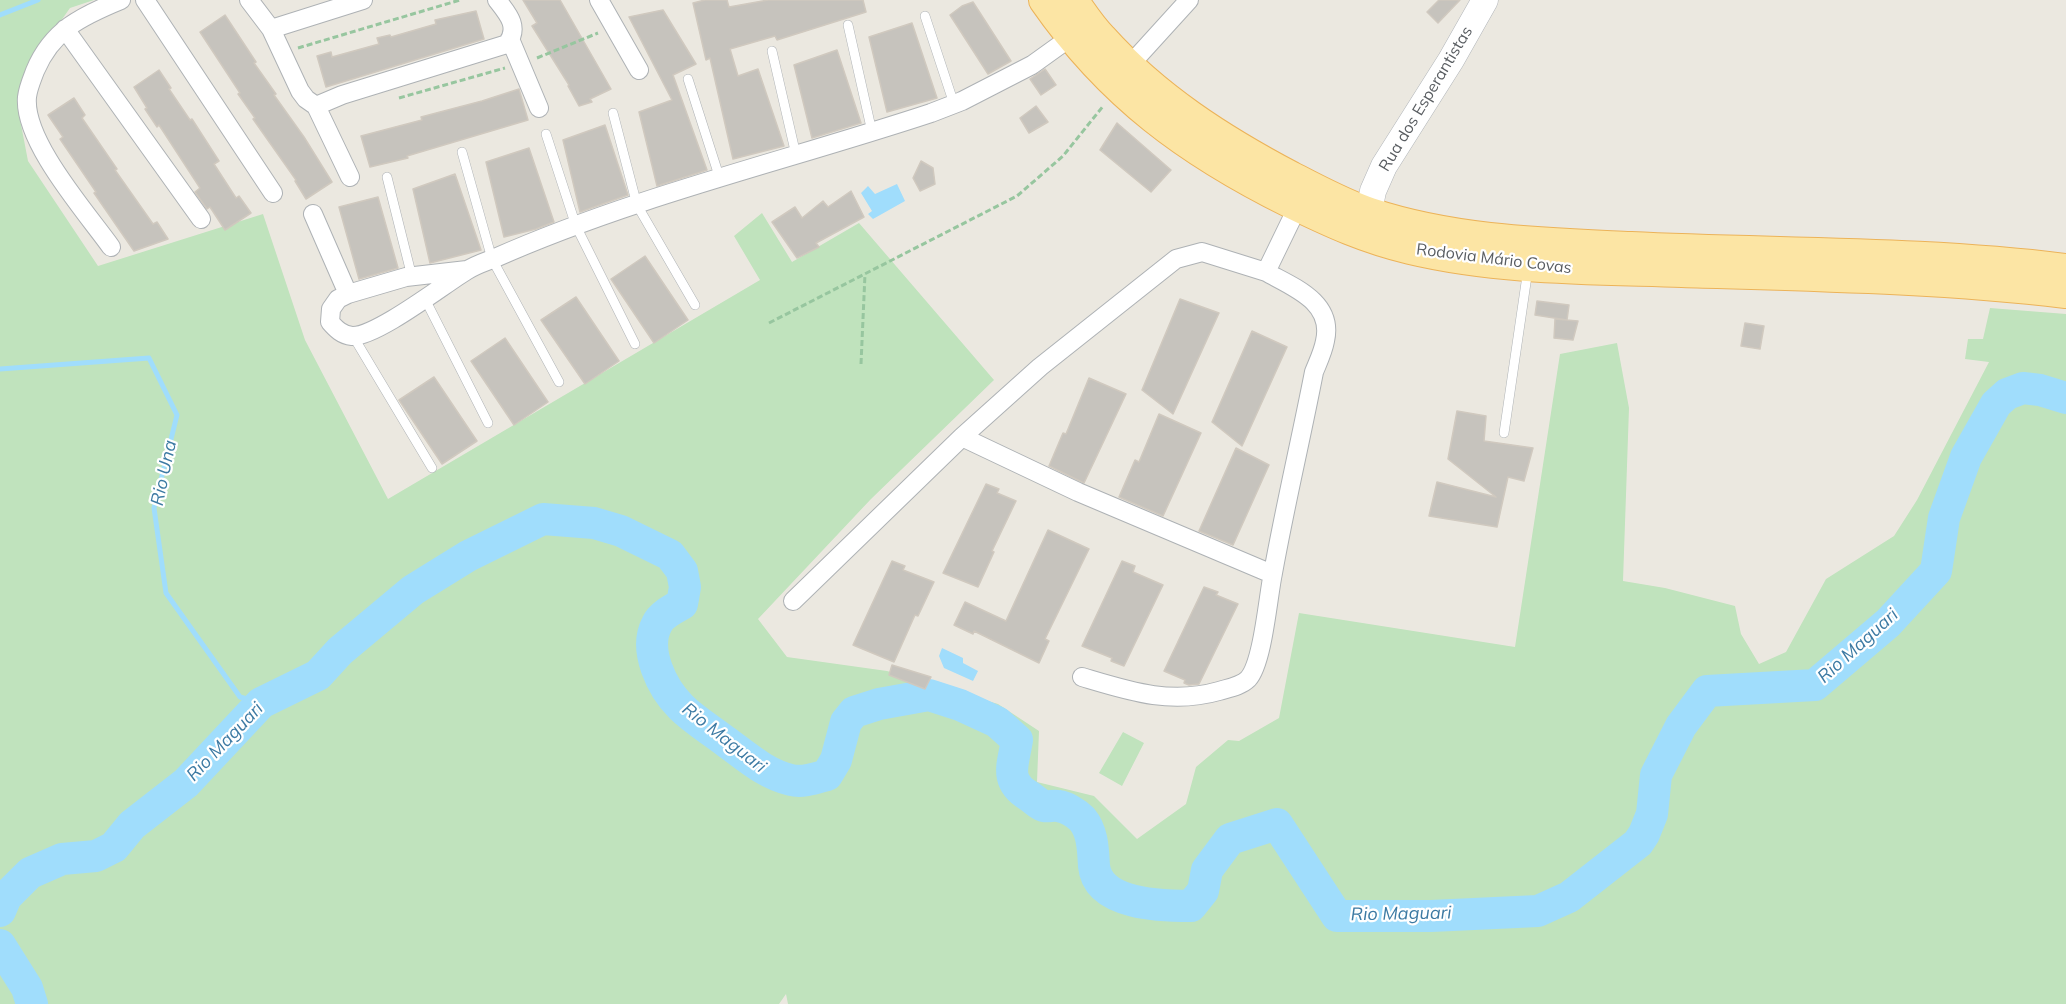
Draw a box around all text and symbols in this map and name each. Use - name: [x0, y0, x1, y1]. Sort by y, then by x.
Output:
- street label: Rua dos Esperantistas: [1375, 23, 1477, 175]
- street label: Rodovia Mário Covas: [1415, 240, 1573, 278]
- water label: Rio Una: [147, 438, 181, 508]
- water label: Rio Maguari: [1813, 604, 1903, 688]
- water label: Rio Maguari: [182, 698, 268, 786]
- water label: Rio Maguari: [678, 698, 770, 778]
- water label: Rio Maguari: [1350, 902, 1452, 926]

